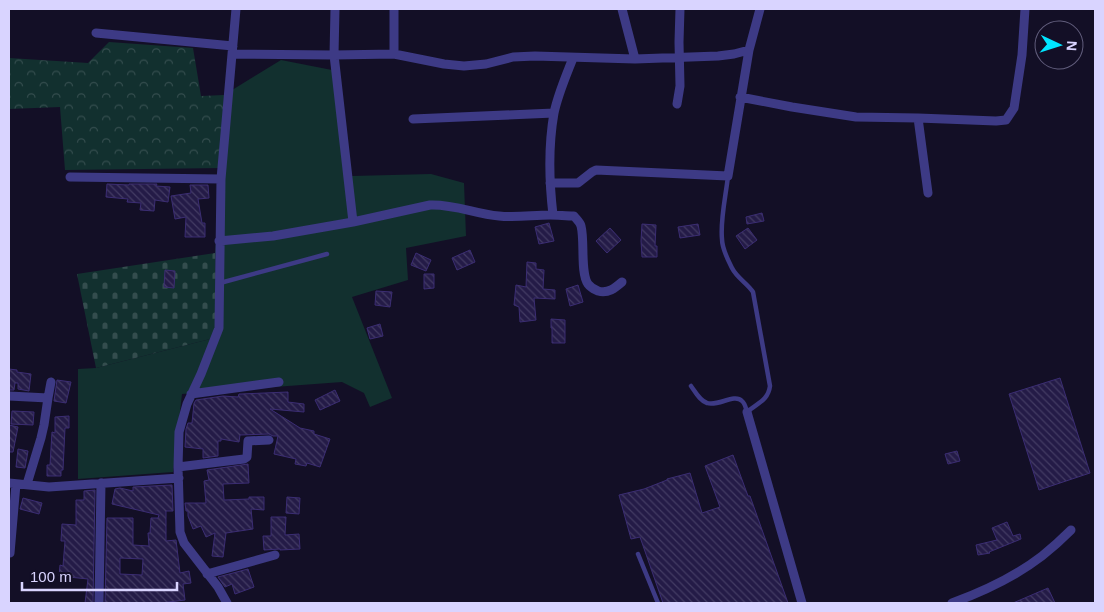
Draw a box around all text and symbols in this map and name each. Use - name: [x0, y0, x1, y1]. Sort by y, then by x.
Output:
- north arrow: [1034, 20, 1084, 70]
- text: N: [1064, 40, 1080, 52]
- scale bar: [22, 560, 178, 592]
- text: 100 m: [30, 568, 72, 585]

